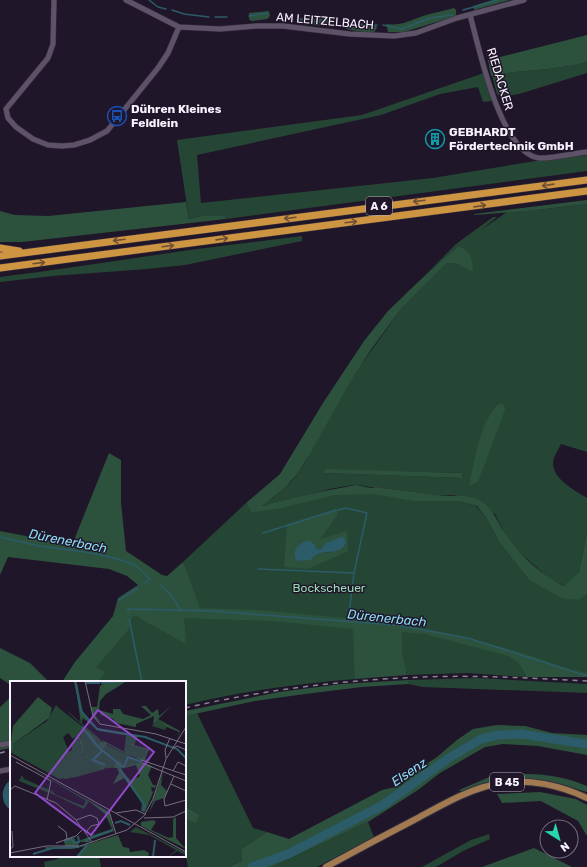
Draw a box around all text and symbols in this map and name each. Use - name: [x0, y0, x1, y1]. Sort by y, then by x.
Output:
- street label: AM LEITZELBACH: [275, 10, 375, 32]
- street label: RIEDACKER: [484, 46, 516, 112]
- place label: Dühren Kleines Feldlein: [131, 102, 222, 130]
- bus stop icon: Dühren Kleines Feldlein: [106, 105, 128, 127]
- place label: GEBHARDT Fördertechnik GmbH: [449, 125, 574, 153]
- building icon: GEBHARDT Fördertechnik GmbH: [424, 128, 446, 150]
- one-way arrow: [542, 181, 555, 189]
- road number: A 6: [366, 197, 392, 215]
- one-way arrow: [413, 198, 426, 205]
- one-way arrow: [473, 202, 486, 209]
- one-way arrow: [284, 214, 297, 222]
- one-way arrow: [344, 218, 357, 226]
- one-way arrow: [215, 235, 228, 243]
- one-way arrow: [113, 236, 126, 244]
- one-way arrow: [161, 242, 174, 250]
- one-way arrow: [32, 259, 45, 267]
- water label: Dürenerbach: [28, 526, 108, 556]
- park label: Bockscheuer: [293, 581, 366, 595]
- water label: Dürenerbach: [347, 606, 427, 630]
- inset map: [10, 681, 186, 857]
- water label: Elsenz: [388, 755, 430, 789]
- road number: B 45: [490, 773, 524, 791]
- north arrow: [539, 819, 579, 859]
- text: N: [558, 839, 572, 854]

